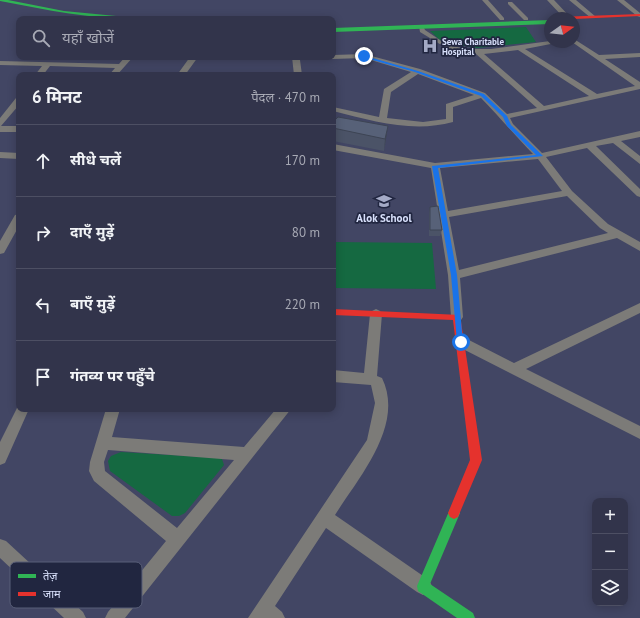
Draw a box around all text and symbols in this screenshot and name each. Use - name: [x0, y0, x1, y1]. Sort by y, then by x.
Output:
- north arrow: [544, 12, 580, 48]
- search box: [16, 16, 336, 60]
- icon: search: [30, 27, 52, 49]
- text: यहाँ खोजें: [62, 28, 114, 47]
- place label: Sewa Charitable Hospital: [442, 36, 504, 57]
- hospital icon: Sewa Charitable Hospital: [421, 37, 439, 55]
- route end: [355, 47, 373, 65]
- text: 6 मिनट: [32, 86, 82, 108]
- text: पैदल · 470 m: [251, 89, 320, 106]
- icon: ahead: [32, 150, 54, 172]
- text: सीधे चलें: [70, 150, 121, 169]
- text: 170 m: [285, 152, 320, 169]
- school or university icon: Alok School: [375, 192, 393, 210]
- place label: Alok School: [356, 211, 412, 225]
- icon: right: [32, 222, 54, 244]
- text: दाएँ मुड़ें: [70, 222, 114, 241]
- text: 80 m: [292, 224, 320, 241]
- icon: left: [32, 294, 54, 316]
- text: बाएँ मुड़ें: [70, 294, 115, 313]
- text: 220 m: [285, 296, 320, 313]
- route start: [452, 333, 470, 351]
- icon: arrive: [32, 366, 54, 388]
- text: गंतव्य पर पहुँचे: [70, 366, 155, 385]
- map controls: [592, 498, 628, 606]
- button: +: [592, 498, 628, 534]
- button: −: [592, 534, 628, 570]
- legend: [10, 562, 142, 608]
- text: तेज़: [43, 569, 58, 583]
- button: layers: [592, 570, 628, 606]
- text: जाम: [43, 587, 61, 601]

